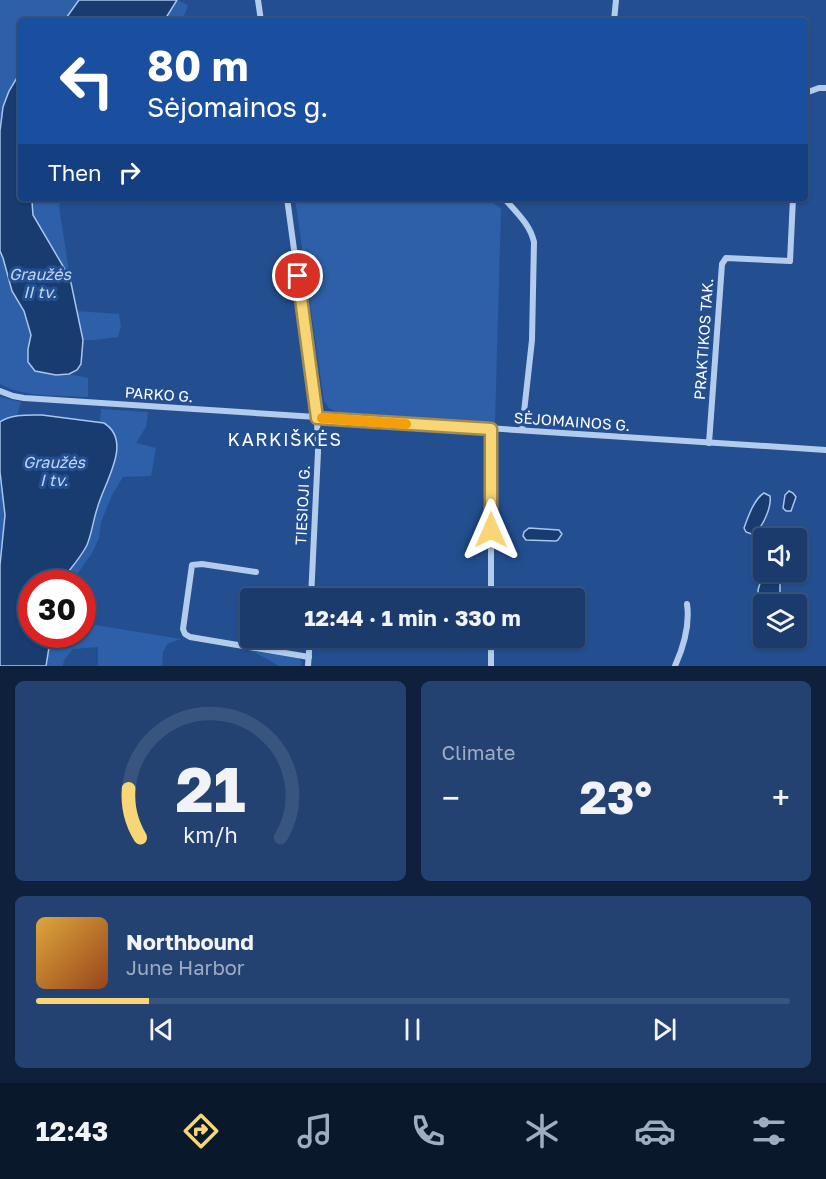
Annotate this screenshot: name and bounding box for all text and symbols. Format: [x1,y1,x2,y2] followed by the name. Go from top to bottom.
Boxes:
[147,40,248,90] text: 80 m
[48,42,126,120] icon: left
[147,91,328,123] text: Sėjomainos g.
[113,156,146,189] icon: right
[48,159,101,186] text: Then
[272,250,323,301] pin
[281,259,314,292] icon: arrive
[9,264,73,302] water label: Graužės II tv.
[690,277,716,400] street label: PRAKTIKOS TAK.
[124,383,194,405] street label: PARKO G.
[513,408,631,434] street label: SĖJOMAINOS G.
[227,428,343,450] district label: KARKIŠKĖS
[23,452,87,490] water label: Graužės I tv.
[291,464,313,545] street label: TIESIOJI G.
[459,498,523,562] position arrow
[753,528,807,648] map controls
[753,528,807,582] button: sound
[18,570,96,648] speed limit sign: 30
[753,594,807,648] button: layers
[304,604,521,631] text: 12:44 · 1 min · 330 m
[442,740,515,764] text: Climate
[175,751,245,826] text: 21
[580,770,652,824] text: 23°
[442,778,460,817] text: −
[772,778,790,817] text: +
[183,822,238,848] text: km/h
[126,928,254,955] text: Northbound
[126,955,245,979] text: June Harbor
[145,1013,178,1046] icon: previous
[396,1013,429,1046] icon: pause
[648,1013,681,1046] icon: next
[180,1110,222,1152] icon: directions
[294,1110,336,1152] icon: music
[407,1110,449,1152] icon: phone
[521,1110,563,1152] icon: climate
[634,1110,676,1152] icon: car
[748,1110,790,1152] icon: filters
[36,1115,108,1147] text: 12:43

